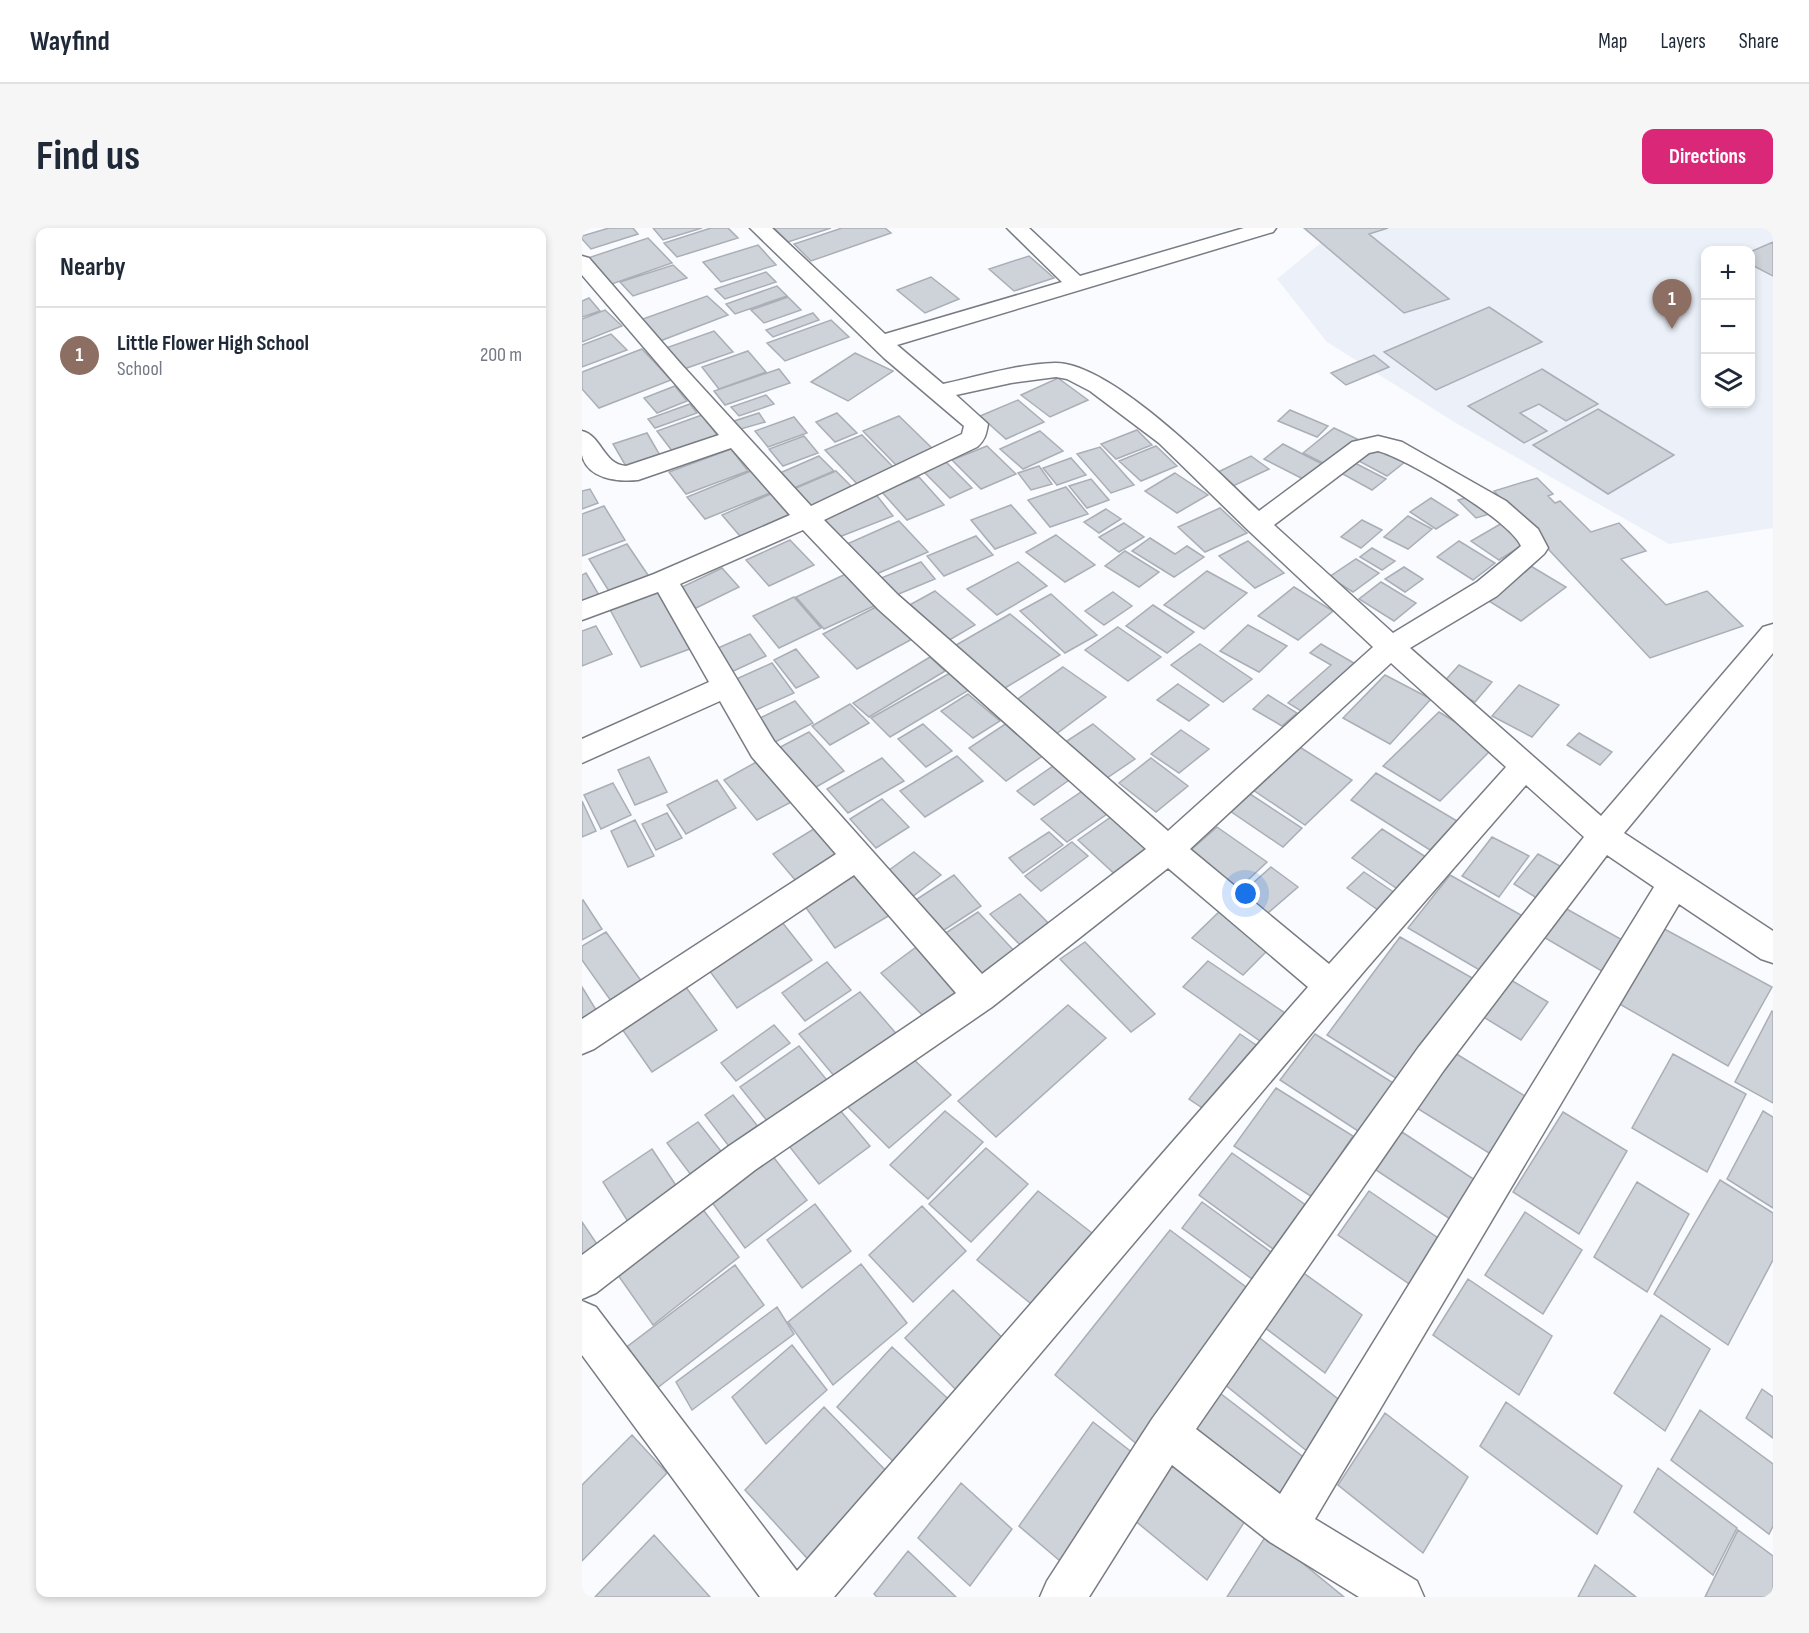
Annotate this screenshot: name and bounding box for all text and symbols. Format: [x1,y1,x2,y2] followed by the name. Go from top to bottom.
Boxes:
[30,25,110,58] text: Wayfind
[1598,29,1627,54] text: Map
[1660,29,1706,54] text: Layers
[1739,29,1779,54] text: Share
[1642,129,1773,184] button: Directions
[36,131,140,182] text: Find us
[1701,246,1755,408] map controls
[1701,246,1755,300] button: +
[60,252,126,283] text: Nearby
[1652,279,1692,329] pin: 1
[1701,300,1755,354] button: −
[117,330,309,357] text: Little Flower High School
[76,343,83,367] text: 1
[480,343,522,367] text: 200 m
[1701,354,1755,408] button: layers
[117,357,162,381] text: School
[1231,879,1260,908] your location

